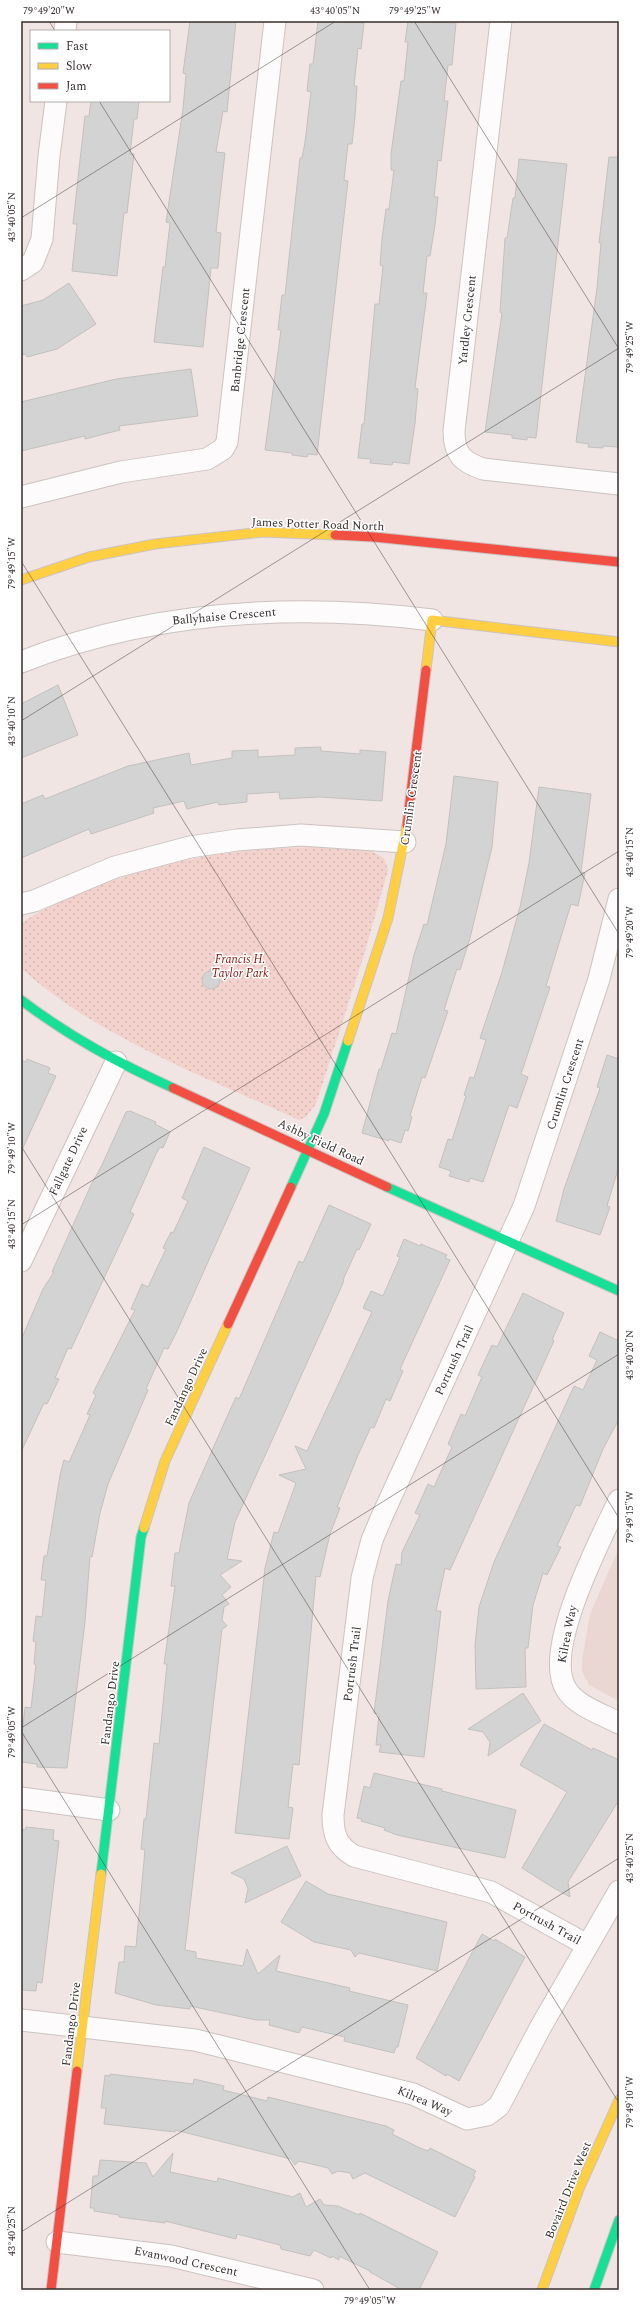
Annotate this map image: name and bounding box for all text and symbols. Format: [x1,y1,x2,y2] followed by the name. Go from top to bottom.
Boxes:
[23,3,75,19] text: 79°49'20"W
[310,3,360,19] text: 43°40'05"N
[389,3,441,19] text: 79°49'25"W
[30,30,170,102] legend
[66,37,88,56] text: Fast
[66,57,92,76] text: Slow
[66,77,87,96] text: Jam
[4,192,20,242] text: 43°40'05"N
[453,274,482,366] street label: Yardley Crescent
[226,287,255,393] street label: Banbridge Crescent
[622,321,638,373] text: 79°49'25"W
[251,513,385,536] street label: James Potter Road North
[4,537,20,589] text: 79°49'15"W
[171,602,277,631] street label: Ballyhaise Crescent
[4,696,20,746] text: 43°40'10"N
[395,750,428,846] street label: Crumlin Crescent
[622,827,638,877] text: 43°40'15"N
[622,906,638,958] text: 79°49'20"W
[211,950,269,983] park label: Francis H. Taylor Park
[542,1036,589,1132] street label: Crumlin Crescent
[274,1114,367,1171] street label: Ashby Field Road
[4,1122,20,1174] text: 79°49'10"W
[44,1123,93,1199] street label: Fallgate Drive
[4,1199,20,1249] text: 43°40'15"N
[430,1322,479,1398] street label: Portrush Trail
[622,1330,638,1380] text: 43°40'20"N
[160,1345,213,1430] street label: Fandango Drive
[622,1491,638,1543] text: 79°49'15"W
[553,1602,583,1665] street label: Kilrea Way
[338,1625,367,1703] street label: Portrush Trail
[96,1660,125,1746] street label: Fandango Drive
[4,1706,20,1758] text: 79°49'05"W
[622,1833,638,1883] text: 43°40'25"N
[509,1897,584,1950] street label: Portrush Trail
[57,1981,86,2067] street label: Fandango Drive
[622,2076,638,2128] text: 79°49'10"W
[394,2081,457,2122] street label: Kilrea Way
[540,2139,597,2242] street label: Bovaird Drive West
[4,2206,20,2256] text: 43°40'25"N
[132,2241,239,2282] street label: Evanwood Crescent
[344,2293,396,2309] text: 79°49'05"W

